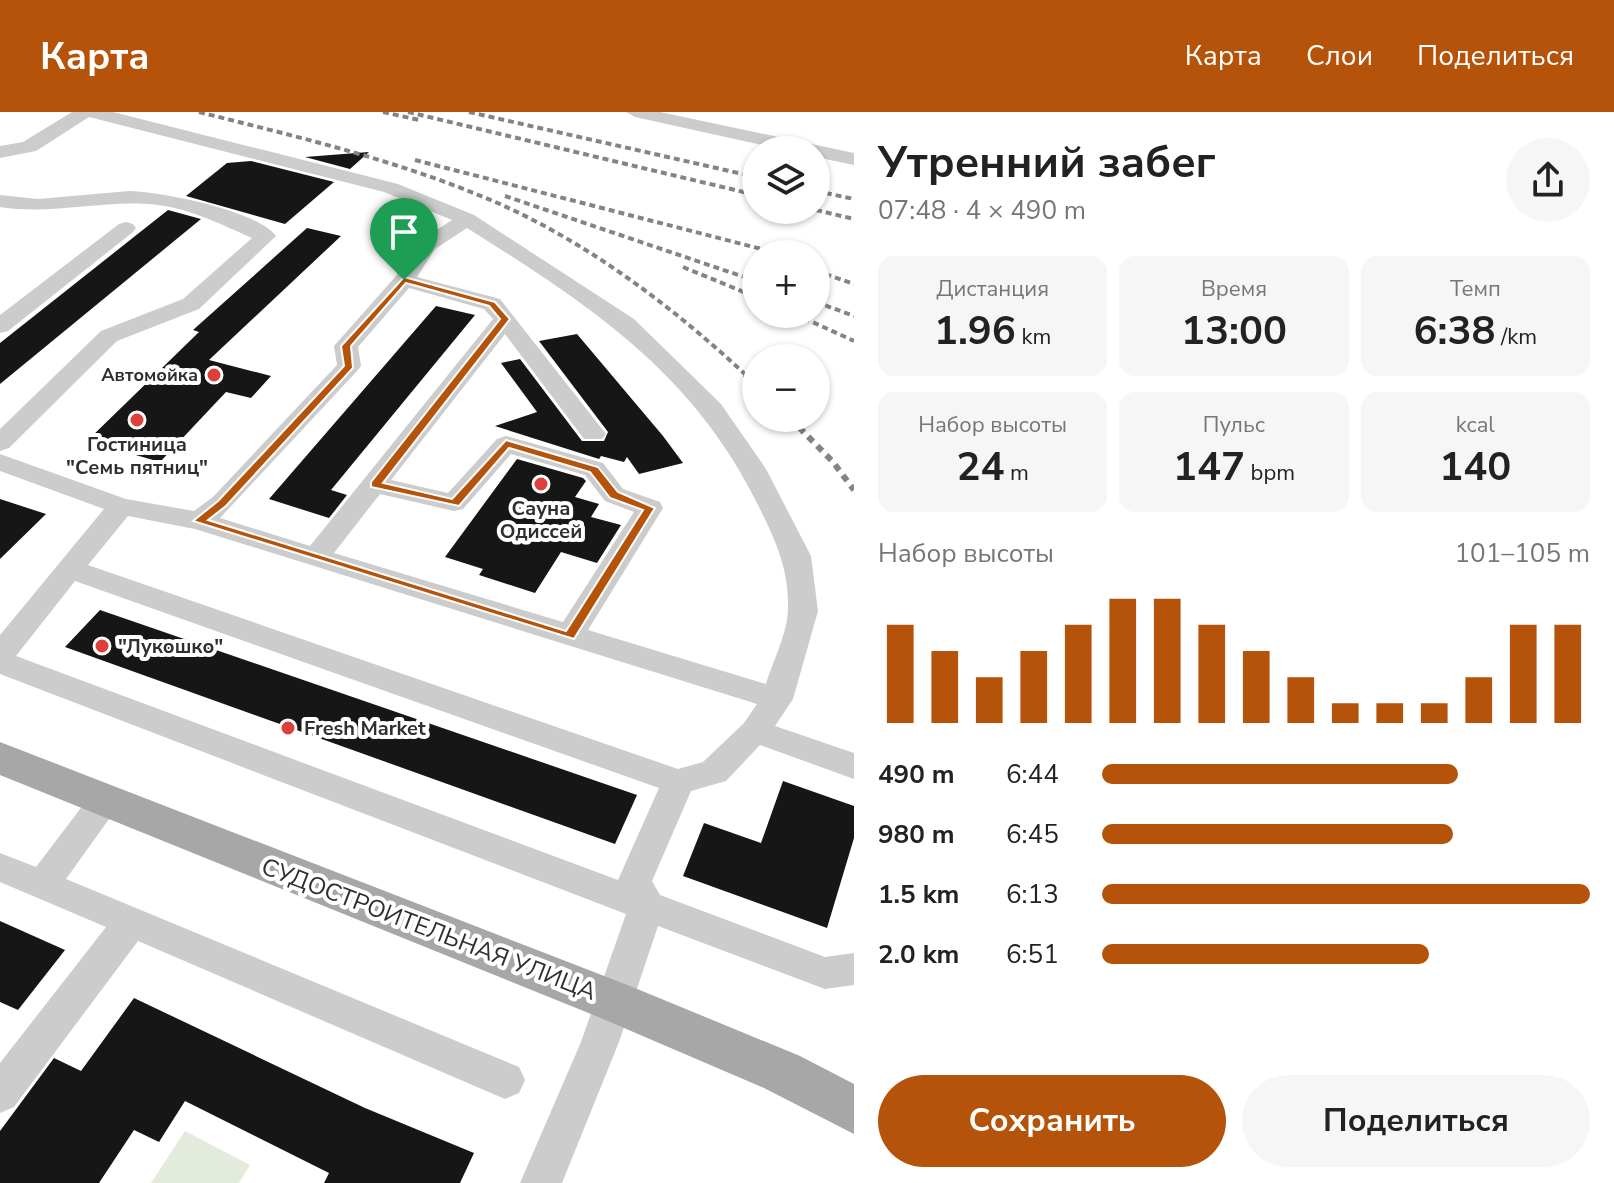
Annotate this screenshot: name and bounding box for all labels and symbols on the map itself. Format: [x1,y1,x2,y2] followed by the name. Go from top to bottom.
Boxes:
[370,198,438,280] pin
[101,363,198,387] place label: Автомойка
[205,366,223,384] marker: Автомойка
[128,411,146,429] marker: Гостиница "Семь пятниц"
[66,431,208,481] place label: Гостиница "Семь пятниц"
[532,475,550,493] marker: Сауна Одиссей
[500,495,582,545] place label: Сауна Одиссей
[118,633,223,660] place label: "Лукошко"
[93,637,111,655] marker: "Лукошко"
[304,715,426,742] place label: Fresh Market
[279,719,297,737] marker: Fresh Market
[257,850,601,1008] street label: СУДОСТРОИТЕЛЬНАЯ УЛИЦА

